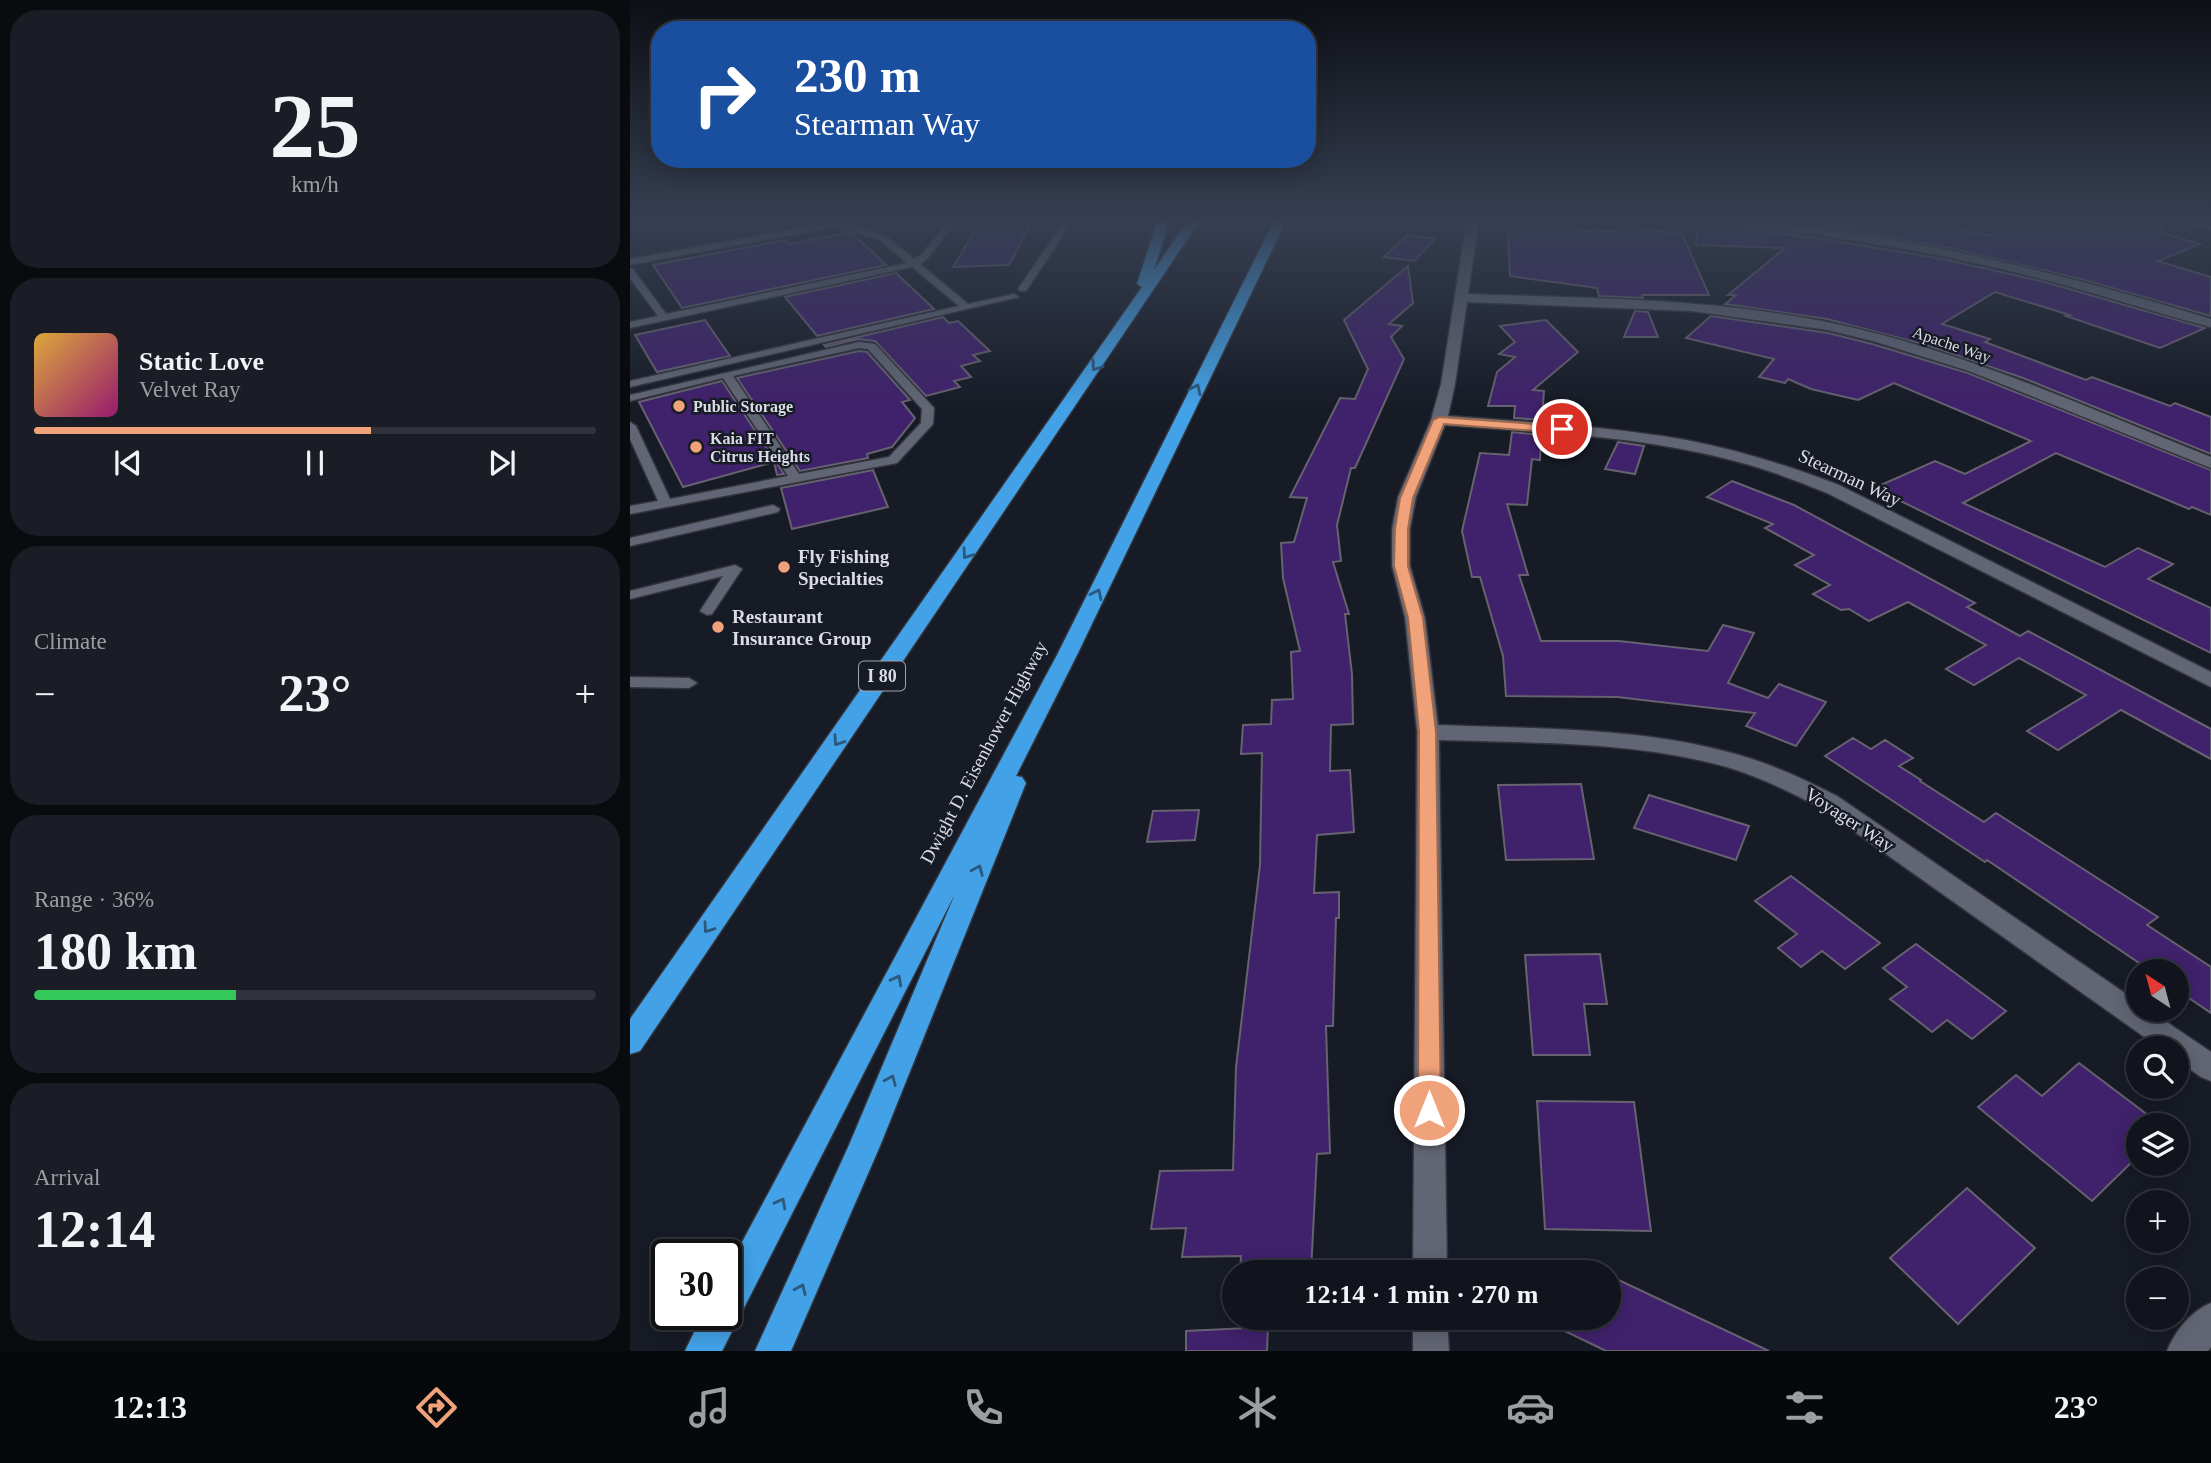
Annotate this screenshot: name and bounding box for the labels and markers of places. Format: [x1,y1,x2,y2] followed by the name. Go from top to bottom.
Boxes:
[671,398,687,414] marker: Public Storage
[693,398,793,416] place label: Public Storage
[1532,399,1592,459] pin
[710,430,810,466] place label: Kaia FIT Citrus Heights
[688,439,704,455] marker: Kaia FIT Citrus Heights
[798,546,890,589] place label: Fly Fishing Specialties
[776,559,792,575] marker: Fly Fishing Specialties
[732,606,872,649] place label: Restaurant Insurance Group
[710,619,726,635] marker: Restaurant Insurance Group

